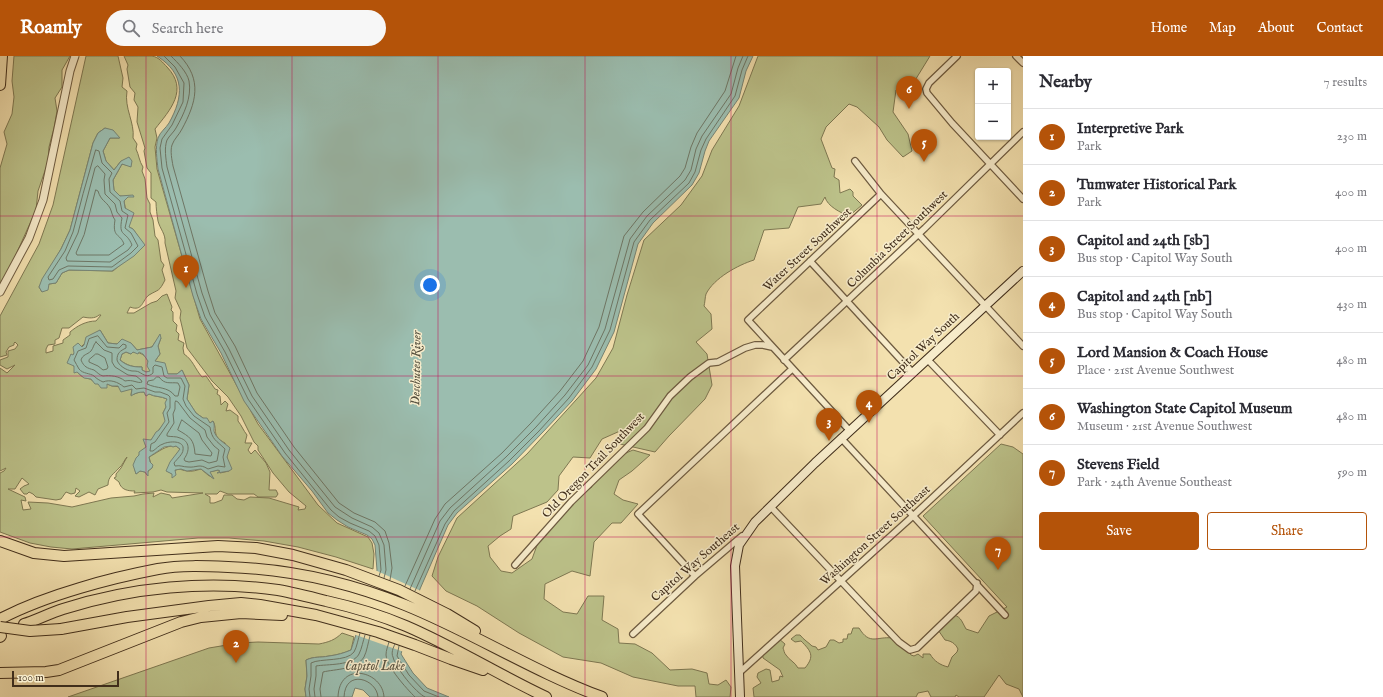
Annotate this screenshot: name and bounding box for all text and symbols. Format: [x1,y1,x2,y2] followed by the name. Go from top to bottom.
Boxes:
[106,10,386,46] search box
[20,16,82,40] text: Roamly
[120,17,142,39] icon: search
[152,19,223,38] text: Search here
[1151,19,1187,37] text: Home
[1209,19,1236,37] text: Map
[1258,19,1294,37] text: About
[1316,19,1363,37] text: Contact
[975,68,1011,140] map controls
[975,68,1011,104] button: +
[1039,72,1092,93] text: Nearby
[1323,74,1367,91] text: 7 results
[896,76,922,109] pin: 6
[975,104,1011,140] button: −
[1077,119,1184,138] text: Interpretive Park
[1050,128,1054,145] text: 1
[1337,128,1367,145] text: 230 m
[911,129,937,162] pin: 5
[1077,138,1102,155] text: Park
[1077,175,1237,194] text: Tumwater Historical Park
[1049,184,1055,201] text: 2
[1335,184,1367,201] text: 400 m
[844,187,951,291] street label: Columbia Street Southwest
[1077,194,1102,211] text: Park
[760,204,855,294] street label: Water Street Southwest
[1077,231,1210,250] text: Capitol and 24th [sb]
[1050,240,1054,257] text: 3
[1335,240,1367,257] text: 400 m
[1077,250,1233,267] text: Bus stop · Capitol Way South
[173,255,199,288] pin: 1
[420,275,440,295] your location
[1077,287,1212,306] text: Capitol and 24th [nb]
[1049,296,1055,313] text: 4
[1337,296,1367,313] text: 430 m
[1077,306,1233,323] text: Bus stop · Capitol Way South
[884,309,964,384] street label: Capitol Way South
[407,330,426,405] water label: Deschutes River
[1077,343,1268,362] text: Lord Mansion & Coach House
[1050,352,1054,369] text: 5
[1336,352,1367,369] text: 480 m
[1077,362,1234,379] text: Place · 21st Avenue Southwest
[856,390,882,423] pin: 4
[1077,399,1292,418] text: Washington State Capitol Museum
[816,408,842,441] pin: 3
[1049,408,1055,425] text: 6
[1336,408,1367,425] text: 480 m
[539,409,648,521] street label: Old Oregon Trail Southwest
[1077,418,1252,435] text: Museum · 21st Avenue Southwest
[1077,455,1159,474] text: Stevens Field
[1049,464,1055,481] text: 7
[1337,464,1367,481] text: 590 m
[1077,474,1232,491] text: Park · 24th Avenue Southeast
[817,482,933,589] street label: Washington Street Southeast
[1039,512,1199,550] button: Save
[1207,512,1367,550] button: Share
[648,520,743,606] street label: Capitol Way Southeast
[985,537,1011,570] pin: 7
[223,630,249,663] pin: 2
[345,658,406,675] water label: Capitol Lake
[12,669,119,688] scale bar
[18,671,44,685] text: 100 m

